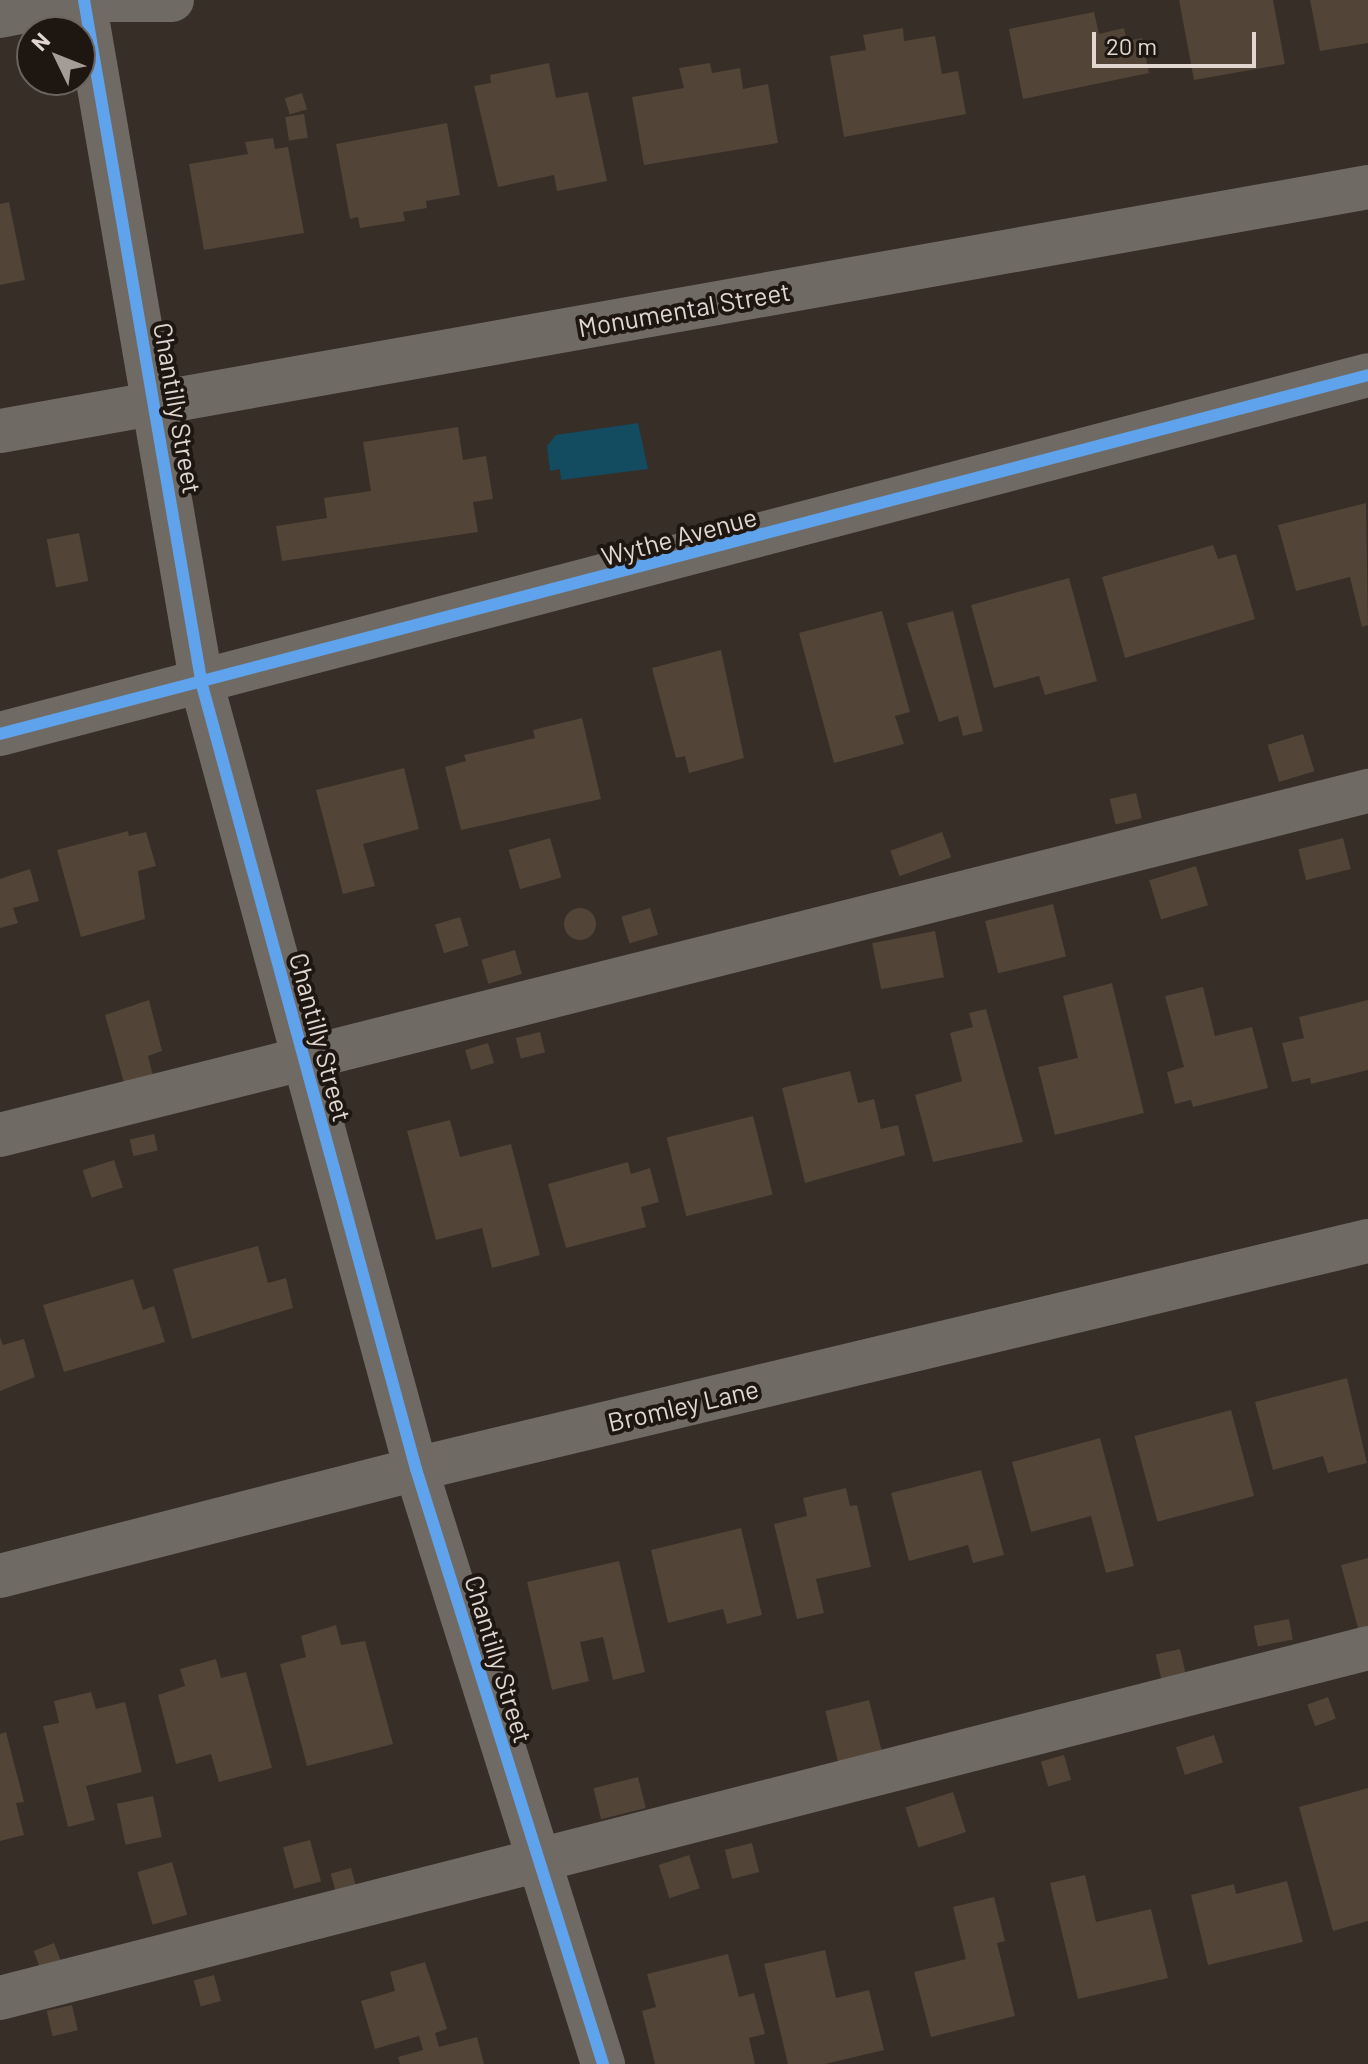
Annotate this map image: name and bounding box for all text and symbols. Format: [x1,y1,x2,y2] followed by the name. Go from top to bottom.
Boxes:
[16,16,96,96] north arrow
[1096,16,1260,66] scale bar
[25,27,54,55] text: N
[1106,31,1157,60] text: 20 m
[576,275,792,343] street label: Monumental Street
[148,320,208,496] street label: Chantilly Street
[598,500,760,572] street label: Wythe Avenue
[284,949,358,1125] street label: Chantilly Street
[605,1373,761,1437] street label: Bromley Lane
[459,1572,539,1746] street label: Chantilly Street

